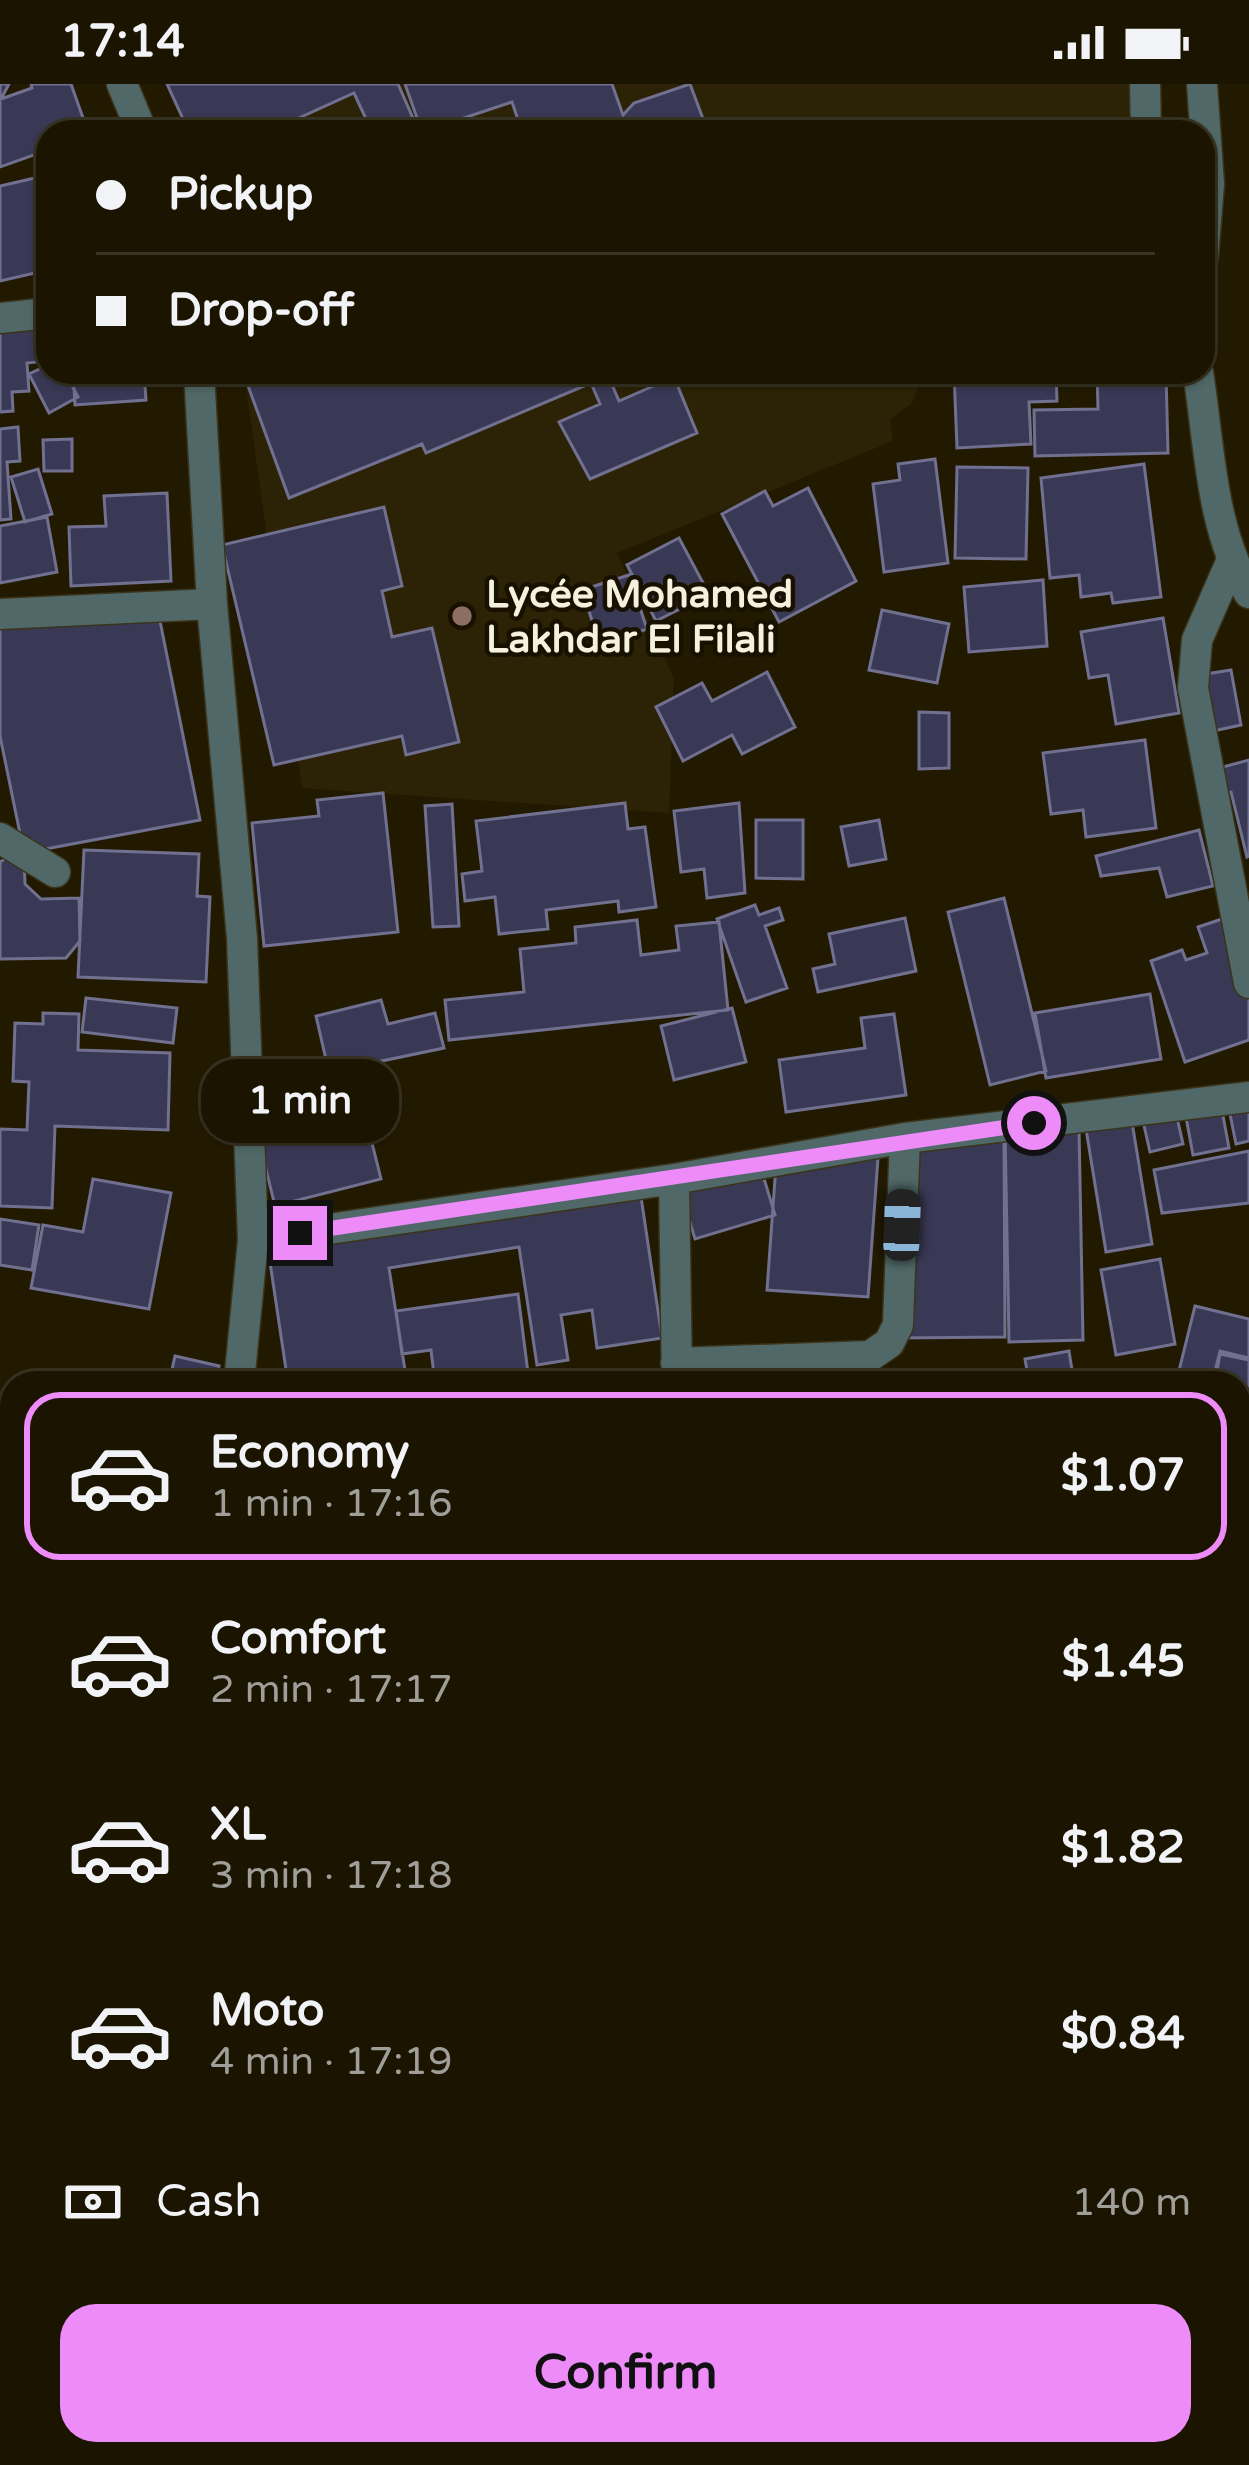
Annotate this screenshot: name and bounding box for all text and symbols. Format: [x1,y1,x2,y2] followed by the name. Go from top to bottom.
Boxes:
[60,15,185,69] text: 17:14
[168,168,313,222] text: Pickup
[168,284,354,338] text: Drop-off
[486,571,793,663] place label: Lycée Mohamed Lakhdar El Filali
[449,603,475,629] marker: Lycée Mohamed Lakhdar El Filali
[201,1059,399,1143] callout: 1 min
[248,1077,352,1124] text: 1 min
[1007,1096,1061,1150] route start
[883,1188,921,1262] car
[273,1206,327,1260] route end
[66,1422,174,1530] icon: car
[210,1426,409,1480] text: Economy
[1061,1449,1185,1503] text: $1.07
[210,1480,452,1527] text: 1 min · 17:16
[66,1608,174,1716] icon: car
[210,1612,386,1666] text: Comfort
[1062,1635,1185,1689] text: $1.45
[210,1666,452,1713] text: 2 min · 17:17
[66,1794,174,1902] icon: car
[210,1798,266,1852] text: XL
[1061,1821,1185,1875] text: $1.82
[210,1852,452,1899] text: 3 min · 17:18
[66,1980,174,2088] icon: car
[210,1984,324,2038] text: Moto
[1061,2007,1185,2061] text: $0.84
[210,2038,452,2085] text: 4 min · 17:19
[60,2169,126,2235] icon: cash
[156,2175,262,2229] text: Cash
[1072,2179,1191,2226] text: 140 m
[60,2304,1191,2442] button: Confirm

